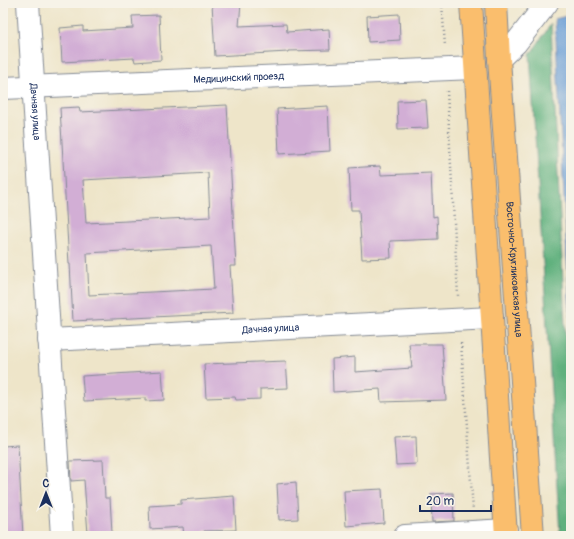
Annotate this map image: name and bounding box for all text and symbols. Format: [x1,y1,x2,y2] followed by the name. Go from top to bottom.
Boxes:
[193,70,285,86] street label: Медицинский проезд
[27,82,43,141] street label: Дачная улица
[503,201,525,338] street label: Восточно-Кругликовская улица
[241,322,300,336] street label: Дачная улица
[26,473,66,513] north arrow
[43,477,50,490] text: С
[420,487,491,513] scale bar
[426,494,455,509] text: 20 m

